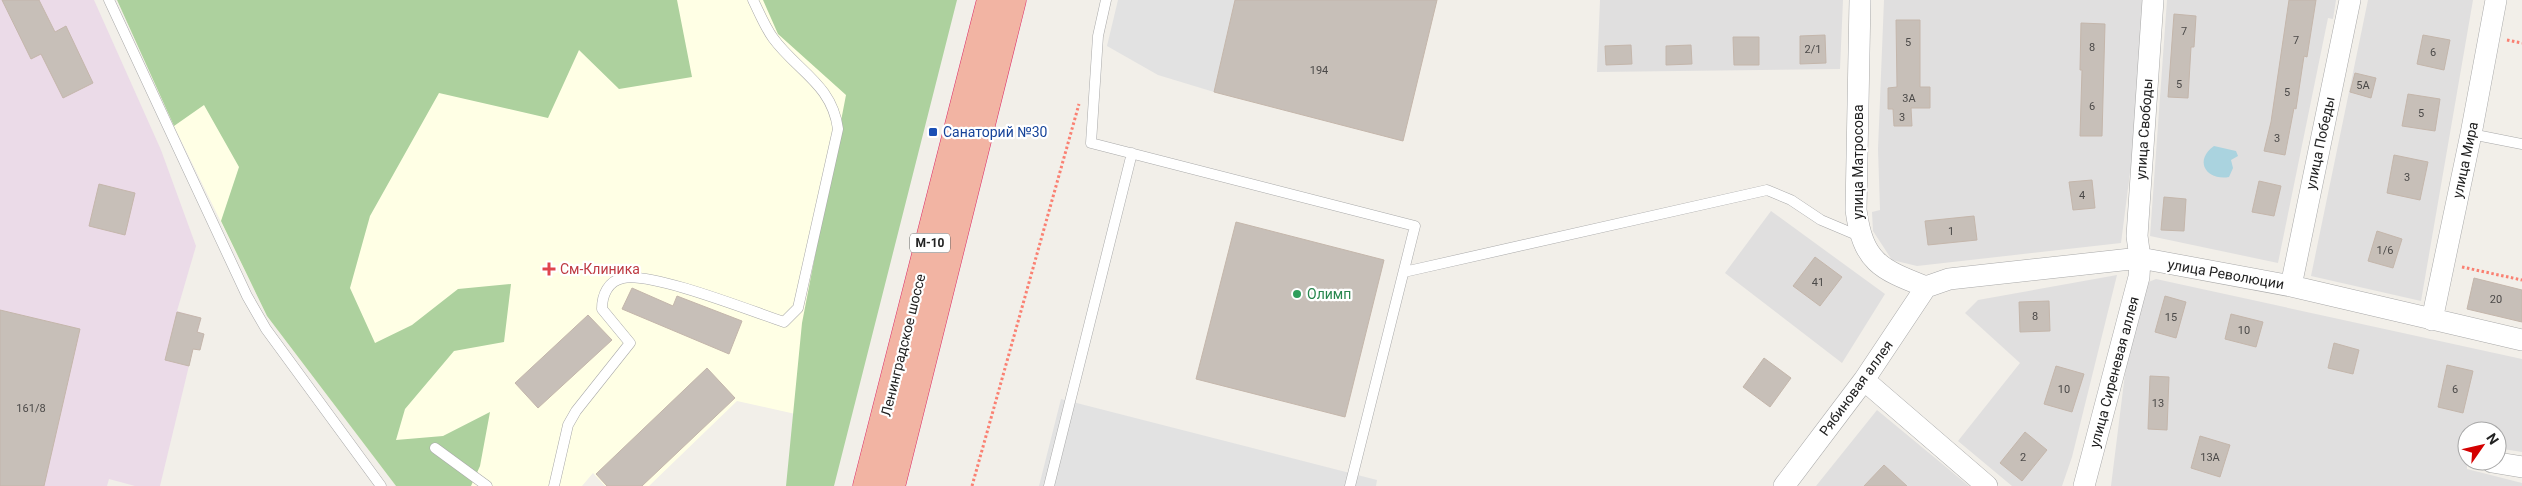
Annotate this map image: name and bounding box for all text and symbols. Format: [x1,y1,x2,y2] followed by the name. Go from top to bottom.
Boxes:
[2181,25,2187,38] house number: 7
[2293,34,2299,47] house number: 7
[1905,36,1911,49] house number: 5
[2089,41,2095,54] house number: 8
[1805,43,1821,56] house number: 2/1
[2430,46,2436,59] house number: 6
[1310,64,1328,77] house number: 194
[2132,78,2156,180] street label: улица Свободы
[2176,78,2182,91] house number: 5
[2356,79,2371,92] house number: 5А
[2284,86,2290,99] house number: 5
[1902,92,1917,105] house number: 3А
[2302,95,2338,191] street label: улица Победы
[2089,100,2095,113] house number: 6
[1850,104,1866,220] street label: улица Матросова
[2418,107,2424,120] house number: 5
[1899,111,1905,124] house number: 3
[2449,120,2481,200] street label: улица Мира
[943,124,1047,140] place label: Санаторий №30
[927,126,939,138] marker: Санаторий №30
[2274,132,2280,145] house number: 3
[2404,171,2410,184] house number: 3
[2079,189,2085,202] house number: 4
[1948,225,1954,238] house number: 1
[910,234,950,252] road number: М-10
[2377,244,2393,257] house number: 1/6
[2167,256,2285,292] street label: улица Революции
[560,261,640,277] place label: См-Клиника
[542,262,556,276] marker: См-Клиника
[878,272,928,418] street label: Ленинградское шоссе
[1812,276,1824,289] house number: 41
[1307,286,1351,302] place label: Олимп
[1291,288,1303,300] marker: Олимп
[2490,293,2502,306] house number: 20
[2086,295,2142,449] street label: улица Сиреневая аллея
[2032,310,2038,323] house number: 8
[2165,311,2177,324] house number: 15
[2238,324,2250,337] house number: 10
[1816,337,1896,439] street label: Рябиновая аллея
[2058,383,2070,396] house number: 10
[2452,383,2458,396] house number: 6
[2152,397,2164,410] house number: 13
[16,402,46,415] house number: 161/8
[2457,421,2507,471] north arrow
[2483,430,2502,447] text: N
[2020,451,2026,464] house number: 2
[2200,451,2221,464] house number: 13А

